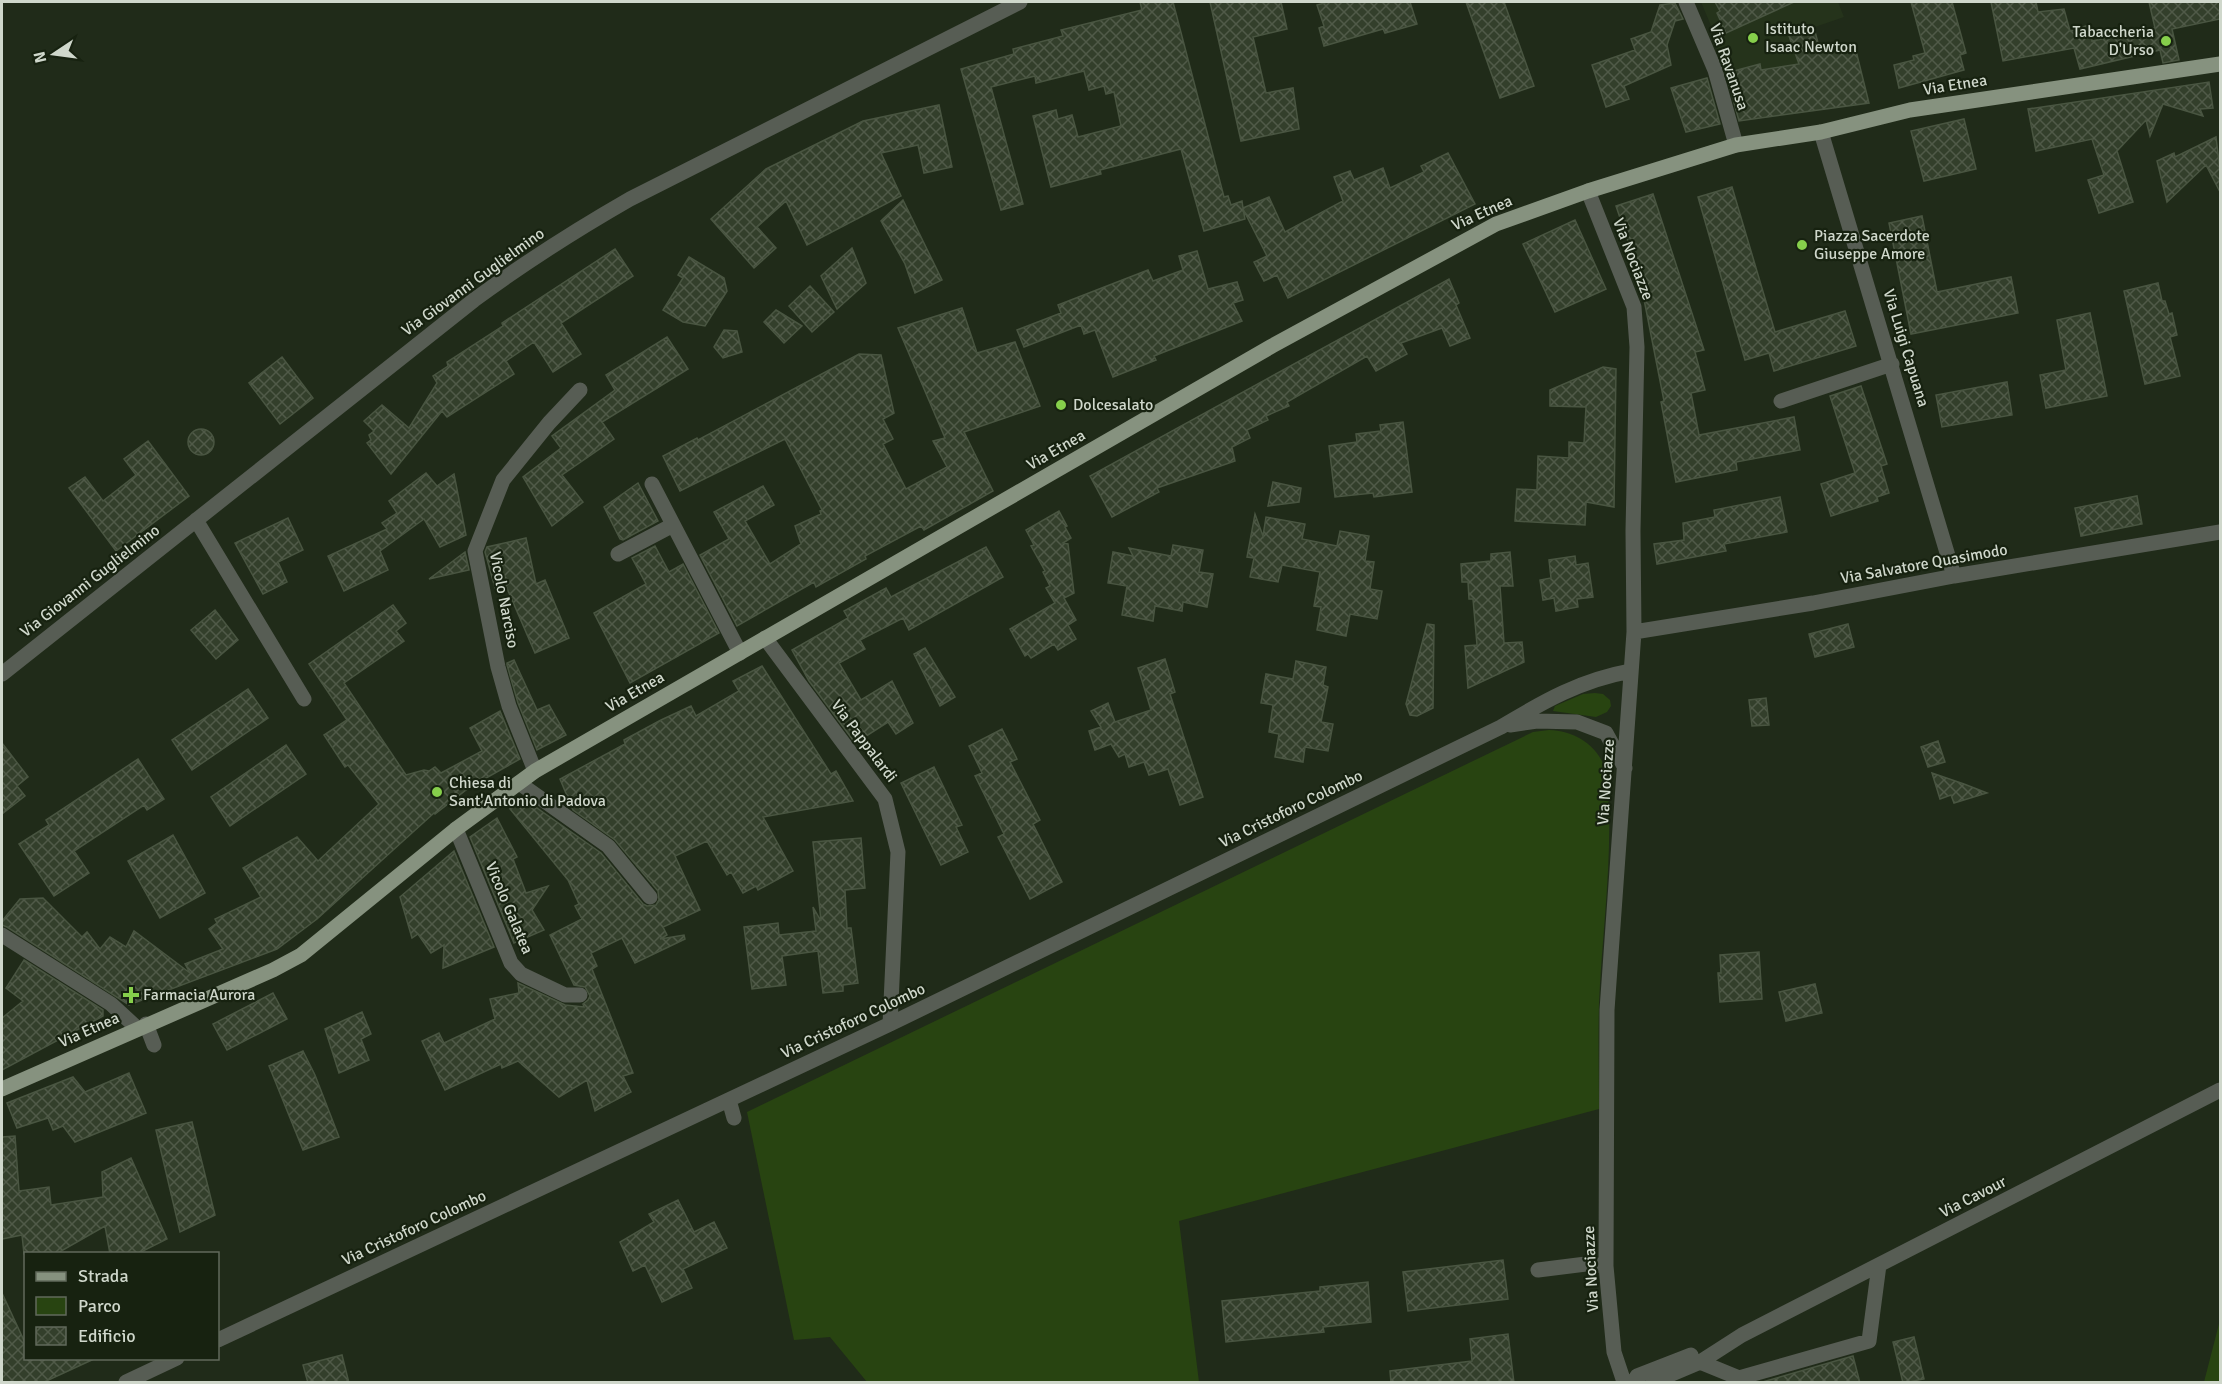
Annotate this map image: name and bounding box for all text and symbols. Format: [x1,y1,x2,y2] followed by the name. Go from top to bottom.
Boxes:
[1765,19,1857,57] place label: Istituto Isaac Newton
[1705,21,1753,113] street label: Via Ravanusa
[2072,22,2154,60] place label: Tabaccheria D'Urso
[24,24,84,84] north arrow
[1746,31,1760,45] marker: Istituto Isaac Newton
[2159,34,2173,48] marker: Tabaccheria D'Urso
[29,49,51,65] text: N
[1922,70,1988,100] street label: Via Etnea
[1448,191,1516,235] street label: Via Etnea
[1608,215,1658,303] street label: Via Nociazze
[398,223,548,341] street label: Via Giovanni Guglielmino
[1814,226,1930,264] place label: Piazza Sacerdote Giuseppe Amore
[1795,238,1809,252] marker: Piazza Sacerdote Giuseppe Amore
[1879,287,1933,409] street label: Via Luigi Capuana
[1073,395,1153,415] place label: Dolcesalato
[1054,398,1068,412] marker: Dolcesalato
[1023,425,1089,475] street label: Via Etnea
[16,520,164,642] street label: Via Giovanni Guglielmino
[1839,539,2009,589] street label: Via Salvatore Quasimodo
[485,550,523,650] street label: Vicolo Narciso
[602,667,668,717] street label: Via Etnea
[826,696,902,786] street label: Via Pappalardi
[1593,738,1619,826] street label: Via Nociazze
[1216,766,1366,852] street label: Via Cristoforo Colombo
[449,773,606,811] place label: Chiesa di Sant'Antonio di Padova
[430,785,444,799] marker: Chiesa di Sant'Antonio di Padova
[481,859,537,957] street label: Vicolo Galatea
[778,979,928,1063] street label: Via Cristoforo Colombo
[143,985,255,1005] place label: Farmacia Aurora
[124,988,138,1002] marker: Farmacia Aurora
[55,1008,123,1052] street label: Via Etnea
[1936,1172,2010,1222] street label: Via Cavour
[339,1186,489,1270] street label: Via Cristoforo Colombo
[1579,1225,1603,1313] street label: Via Nociazze
[24,1252,219,1360] legend
[78,1265,129,1287] text: Strada
[78,1295,121,1317] text: Parco
[78,1325,136,1347] text: Edificio

